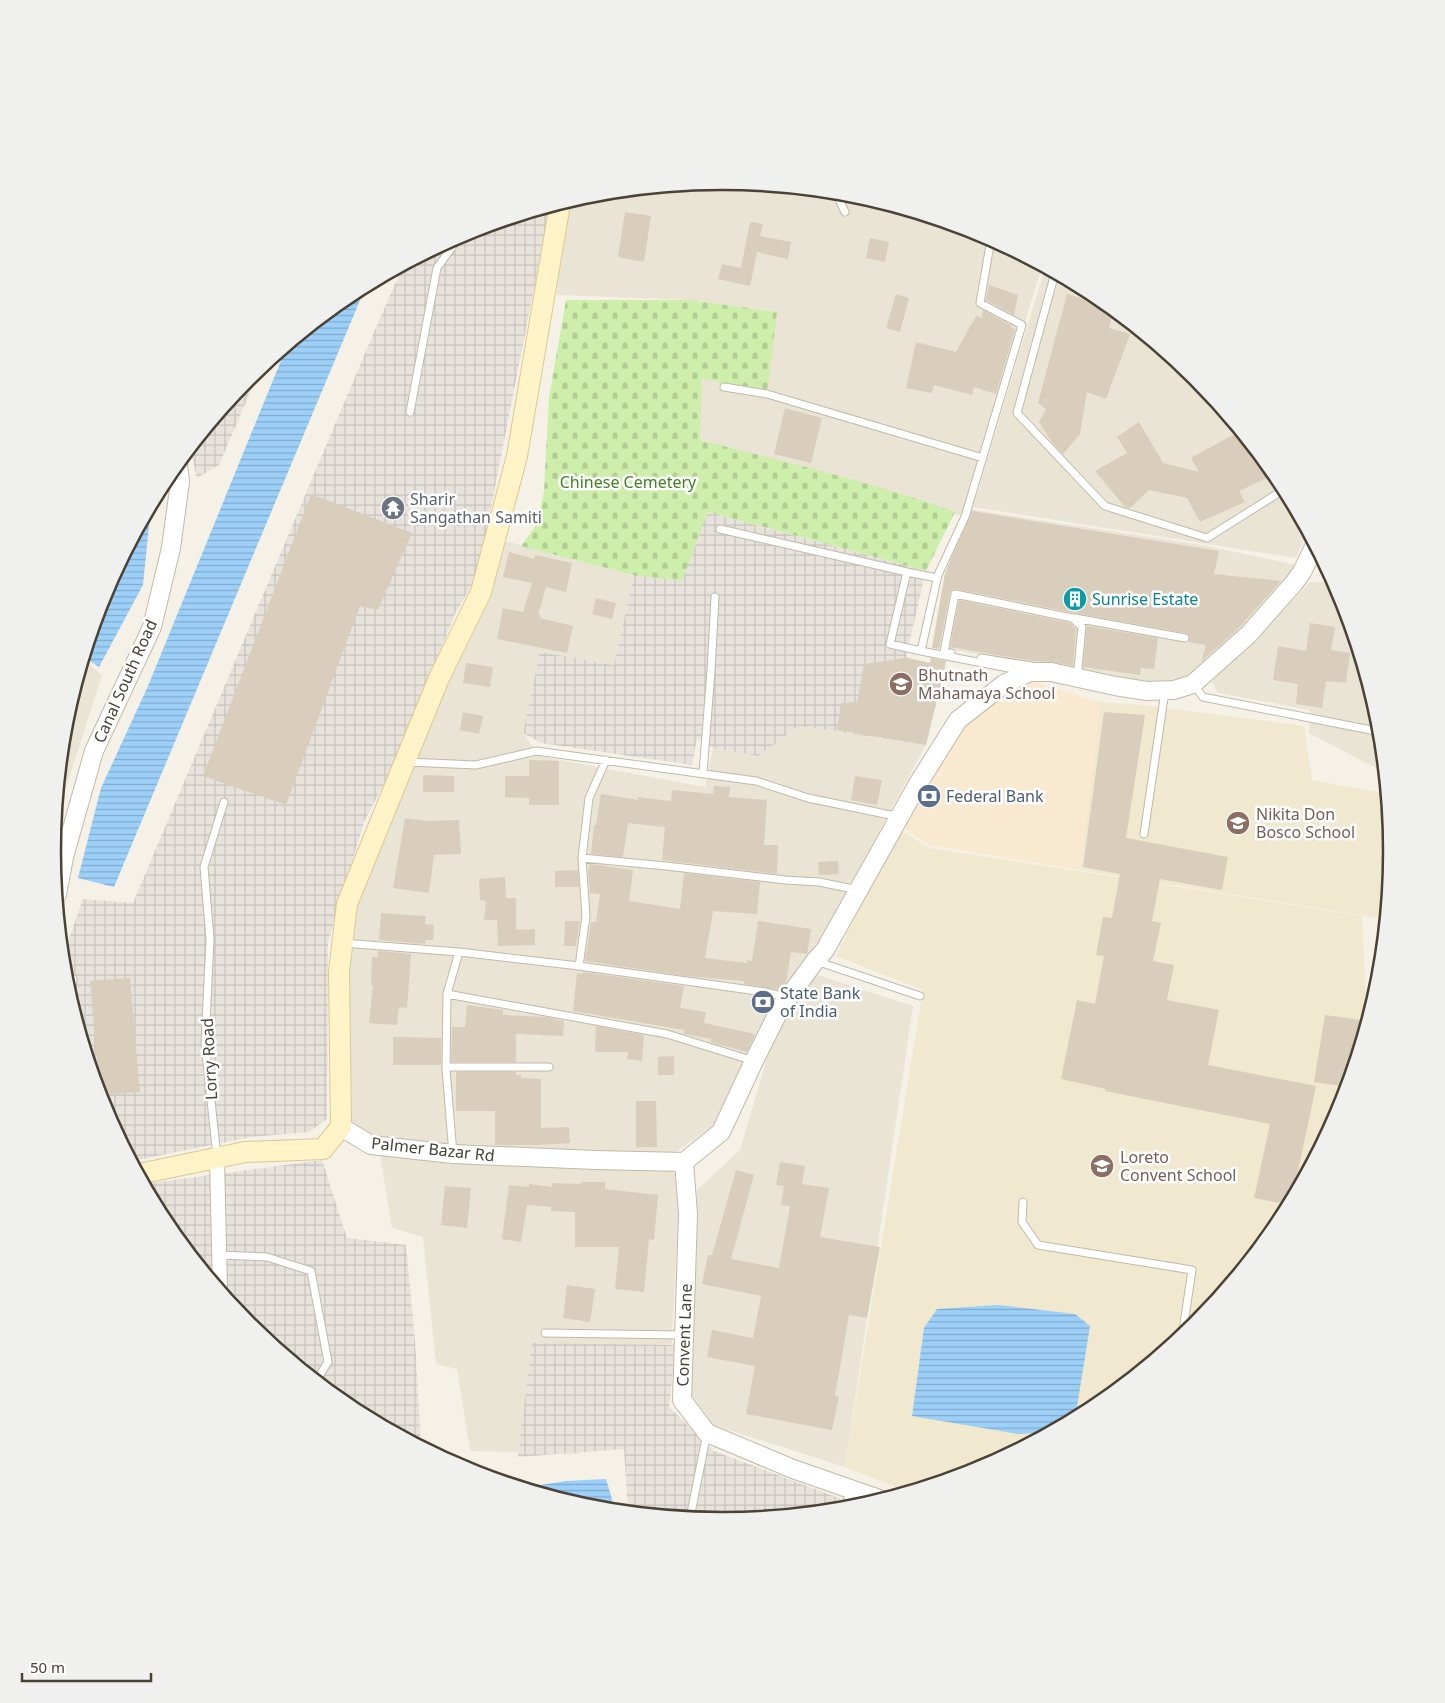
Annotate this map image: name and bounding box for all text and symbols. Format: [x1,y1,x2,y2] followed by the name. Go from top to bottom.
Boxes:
[560,471,697,493] park label: Chinese Cemetery
[410,488,542,528] place label: Sharir Sangathan Samiti
[380,495,406,521] temple icon: Sharir Sangathan Samiti
[1062,586,1088,612] building icon: Sunrise Estate
[1092,588,1198,610] place label: Sunrise Estate
[88,616,162,746] street label: Canal South Road
[918,664,1055,704] place label: Bhutnath Mahamaya School
[888,671,914,697] school or university icon: Bhutnath Mahamaya School
[916,783,942,809] bank icon: Federal Bank
[946,785,1044,807] place label: Federal Bank
[1256,803,1355,843] place label: Nikita Don Bosco School
[1225,810,1251,836] school or university icon: Nikita Don Bosco School
[780,982,861,1022] place label: State Bank of India
[750,989,776,1015] bank icon: State Bank of India
[196,1017,222,1101] street label: Lorry Road
[370,1132,496,1166] street label: Palmer Bazar Rd
[1120,1146,1237,1186] place label: Loreto Convent School
[1089,1153,1115,1179] school or university icon: Loreto Convent School
[671,1283,697,1387] street label: Convent Lane
[22,1650,151,1682] scale bar
[30,1657,65,1677] text: 50 m

